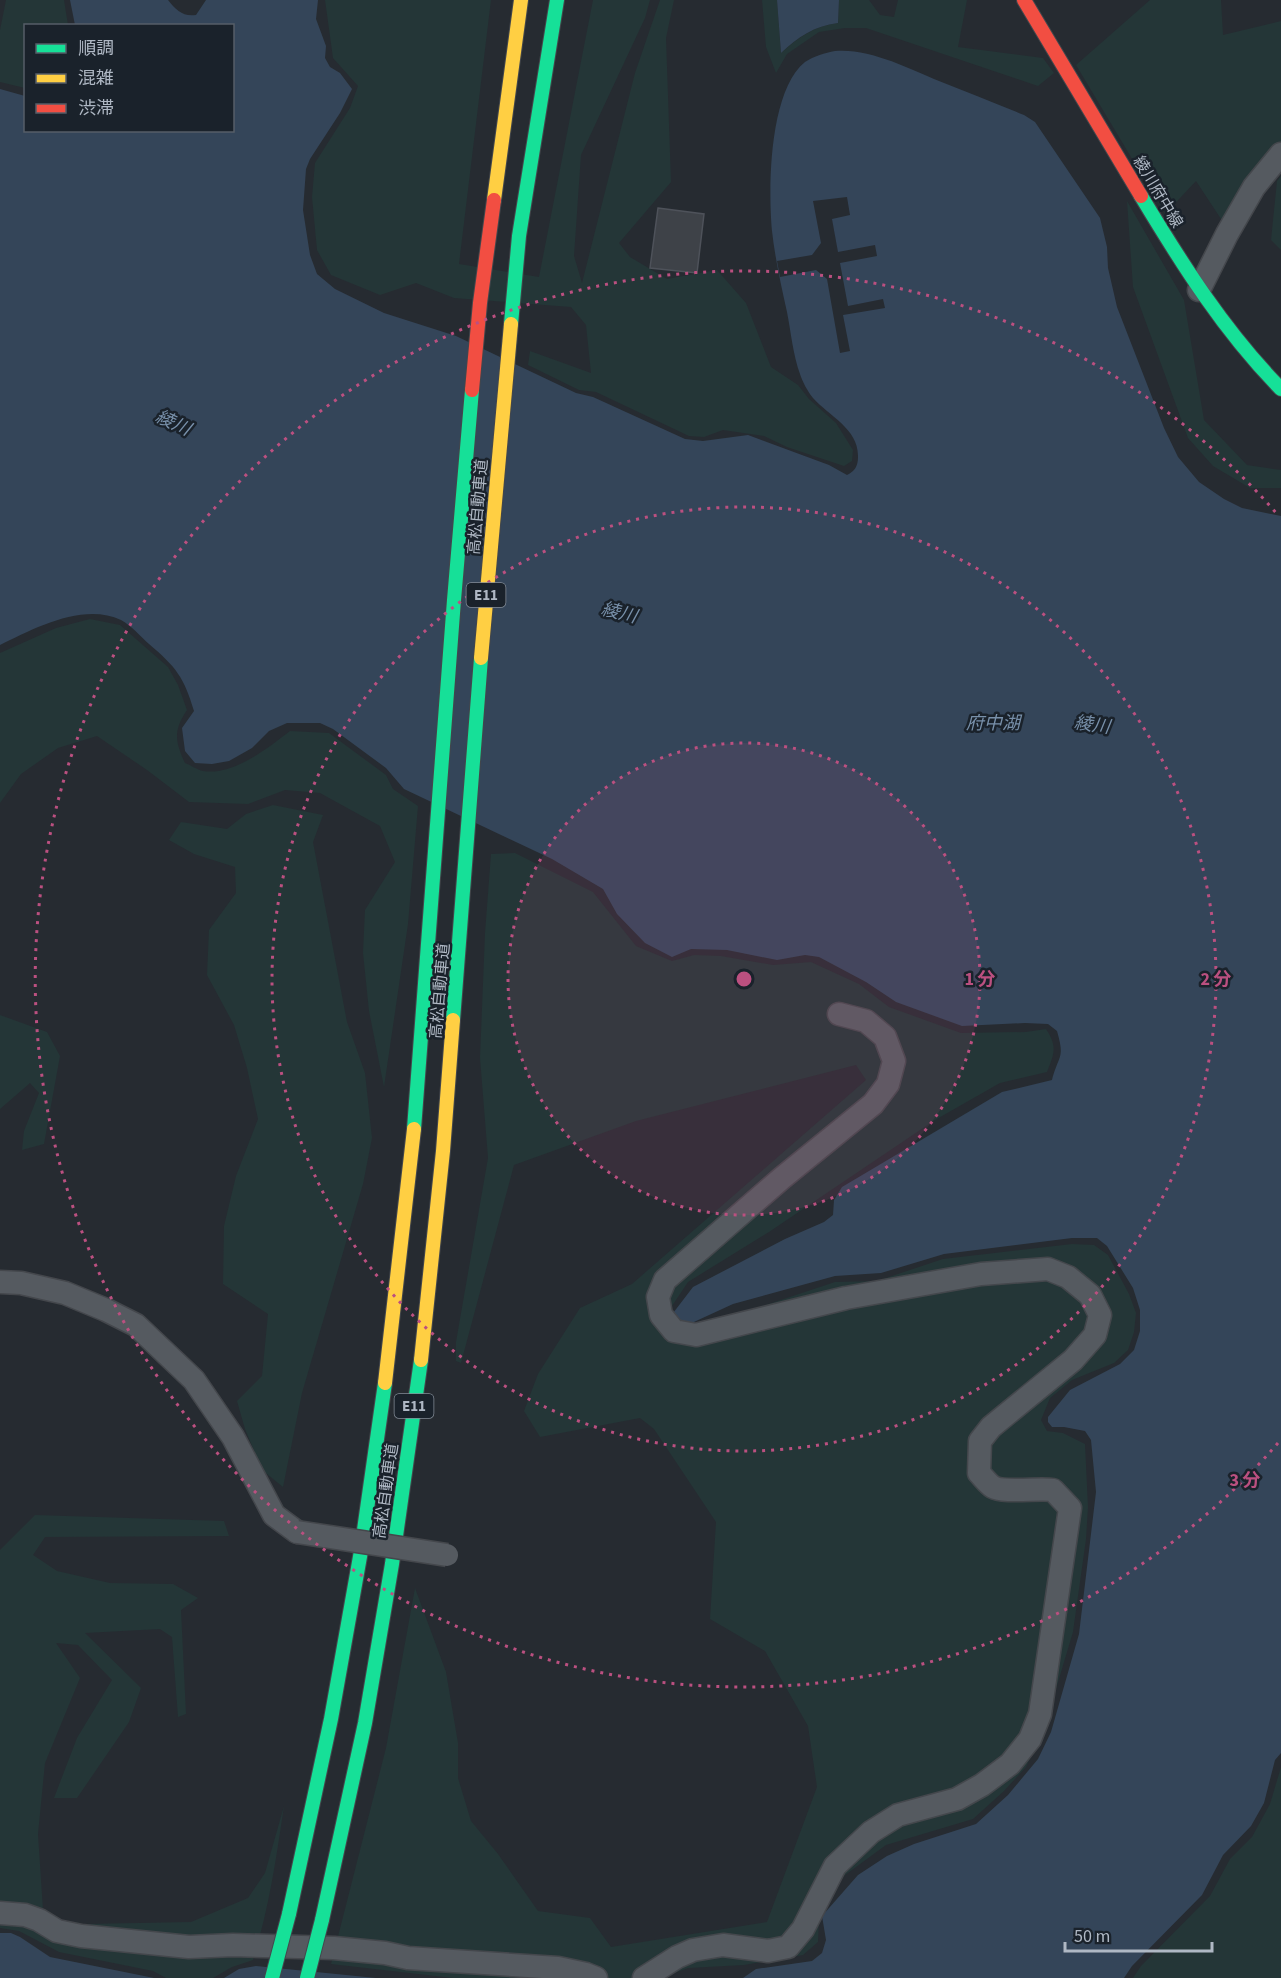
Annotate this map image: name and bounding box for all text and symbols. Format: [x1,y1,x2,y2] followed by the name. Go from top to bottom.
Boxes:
[24,24,234,132] legend
[78,36,114,61] text: 順調
[78,66,114,91] text: 混雑
[78,96,114,121] text: 渋滞
[1128,152,1188,232] street label: 綾川府中線
[151,404,196,443] water label: 綾川
[463,458,493,556] street label: 高松自動車道
[466,583,506,607] road number: E11
[599,597,641,630] water label: 綾川
[1072,710,1114,740] water label: 綾川
[966,711,1023,736] water label: 府中湖
[425,942,455,1040] street label: 高松自動車道
[964,967,996,992] text: 1 分
[1200,967,1232,992] text: 2 分
[734,969,754,989] centre of rings
[394,1394,434,1418] road number: E11
[368,1442,404,1540] street label: 高松自動車道
[1229,1468,1261,1493] text: 3 分
[1065,1915,1212,1953] scale bar
[1074,1924,1110,1949] text: 50 m

